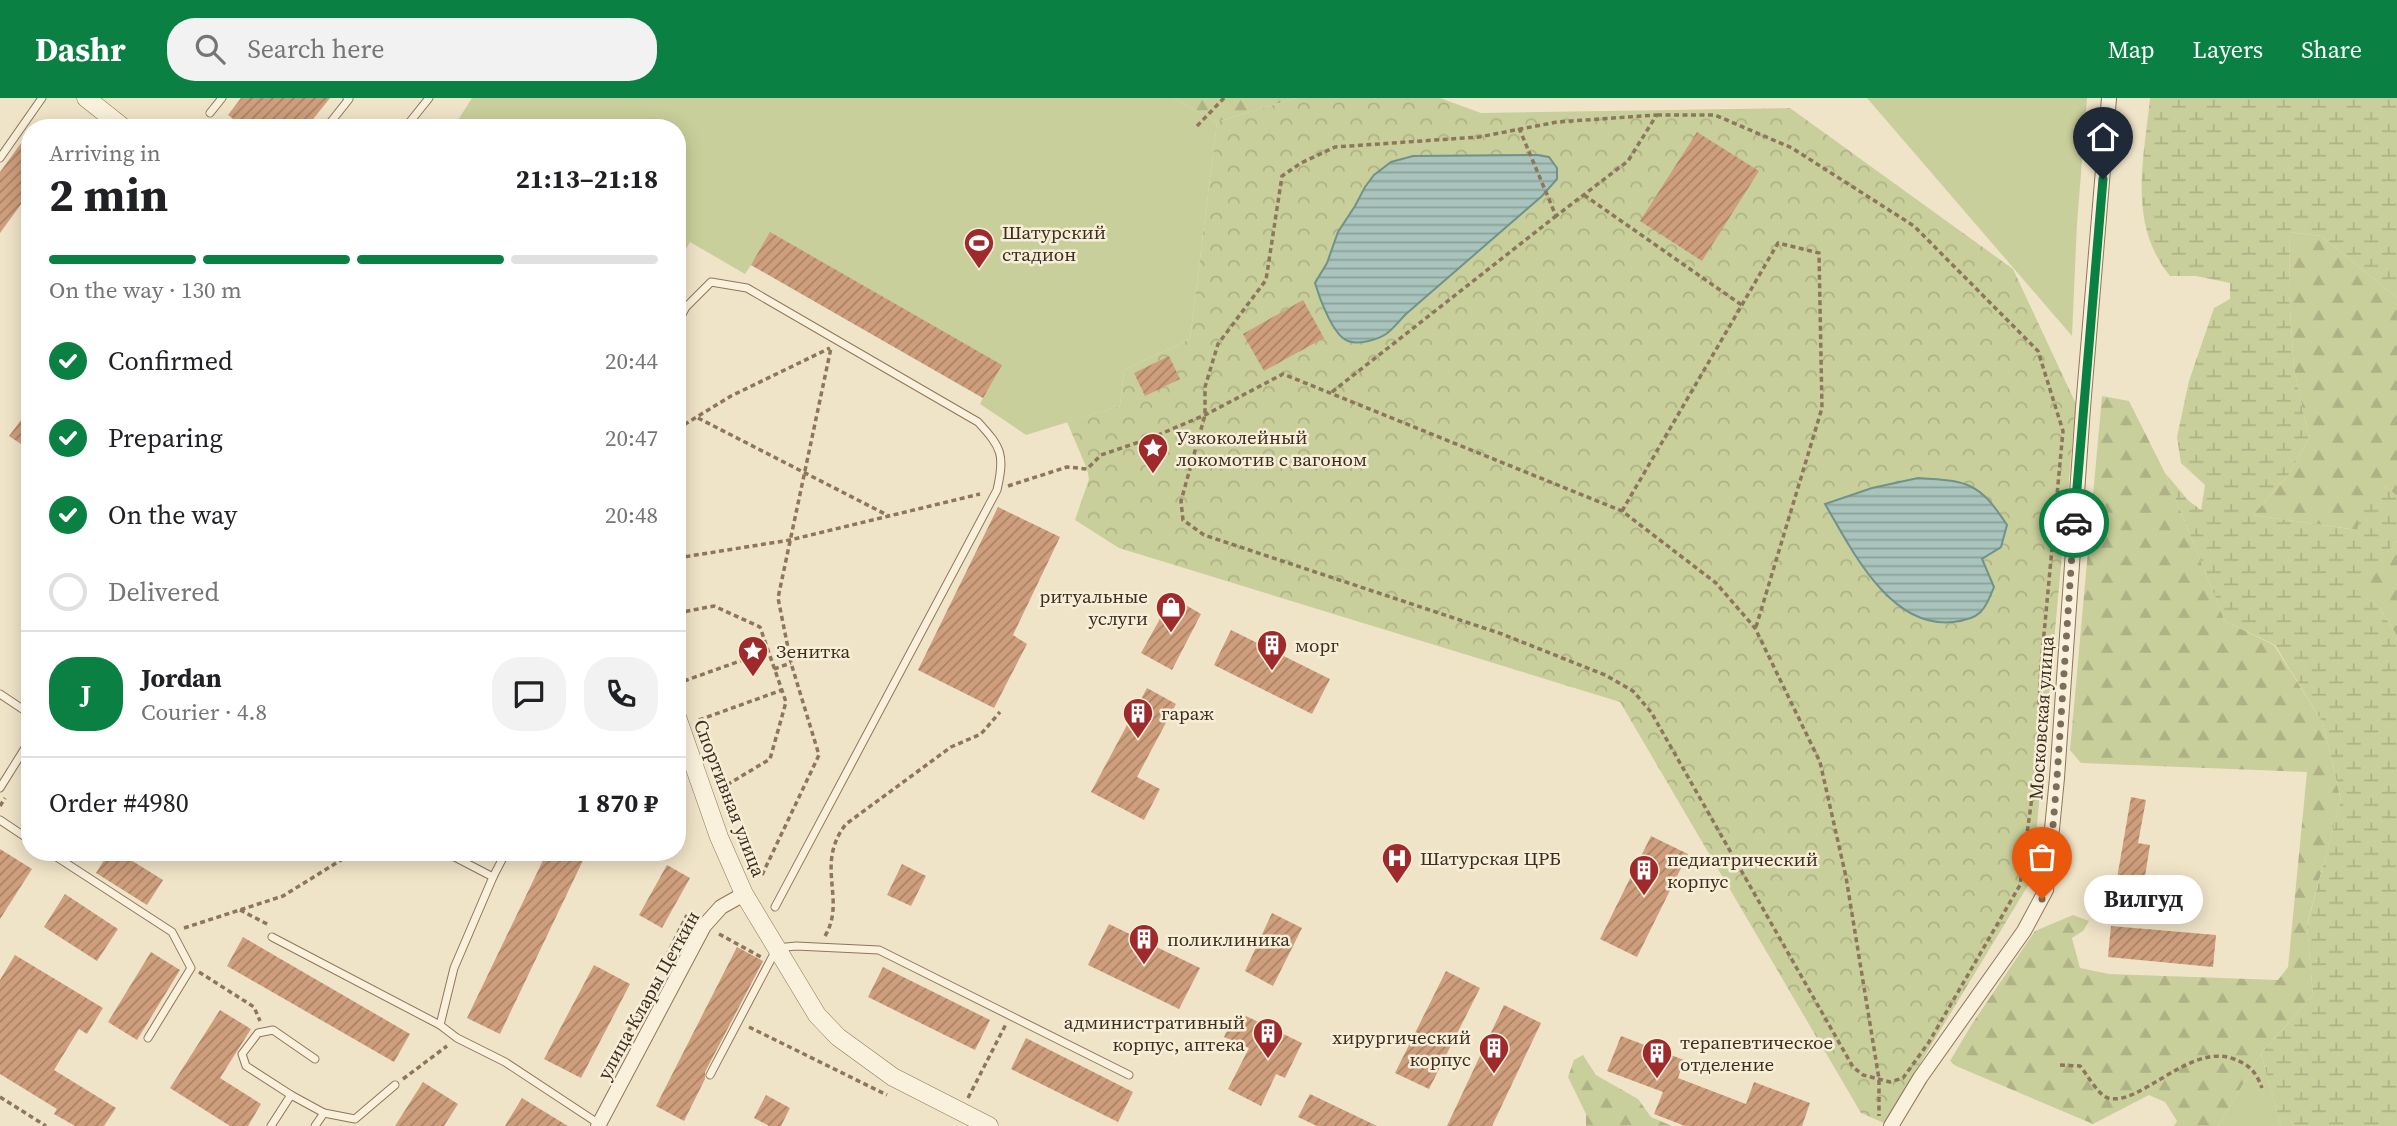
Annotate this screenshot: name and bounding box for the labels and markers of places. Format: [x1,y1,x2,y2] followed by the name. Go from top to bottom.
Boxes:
[2073,107,2133,179] pin
[1002,219,1106,267] place label: Шатурский стадион
[962,226,996,270] sports icon: Шатурский стадион
[1176,424,1367,472] place label: Узкоколейный локомотив с вагоном
[1136,431,1170,475] place icon: Узкоколейный локомотив с вагоном
[1039,583,1148,631] place label: ритуальные услуги
[1154,590,1188,634] shop icon: ритуальные услуги
[1255,628,1289,672] building icon: морг
[1295,632,1339,658] place label: морг
[736,634,770,678] place icon: Зенитка
[776,638,851,664] place label: Зенитка
[1121,696,1155,740] building icon: гараж
[1161,700,1215,726] place label: гараж
[2012,827,2072,899] pin
[1380,841,1414,885] hospital icon: Шатурская ЦРБ
[1420,845,1561,871] place label: Шатурская ЦРБ
[1667,846,1818,894] place label: педиатрический корпус
[1627,853,1661,897] building icon: педиатрический корпус
[2084,874,2203,924] callout: Вилгуд
[1127,922,1161,966] building icon: поликлиника
[1167,926,1290,952] place label: поликлиника
[1064,1009,1245,1057] place label: административный корпус, аптека
[1251,1016,1285,1060] building icon: административный корпус, аптека
[1332,1024,1471,1072] place label: хирургический корпус
[1680,1029,1833,1077] place label: терапевтическое отделение
[1477,1031,1511,1075] building icon: хирургический корпус
[1640,1036,1674,1080] building icon: терапевтическое отделение

